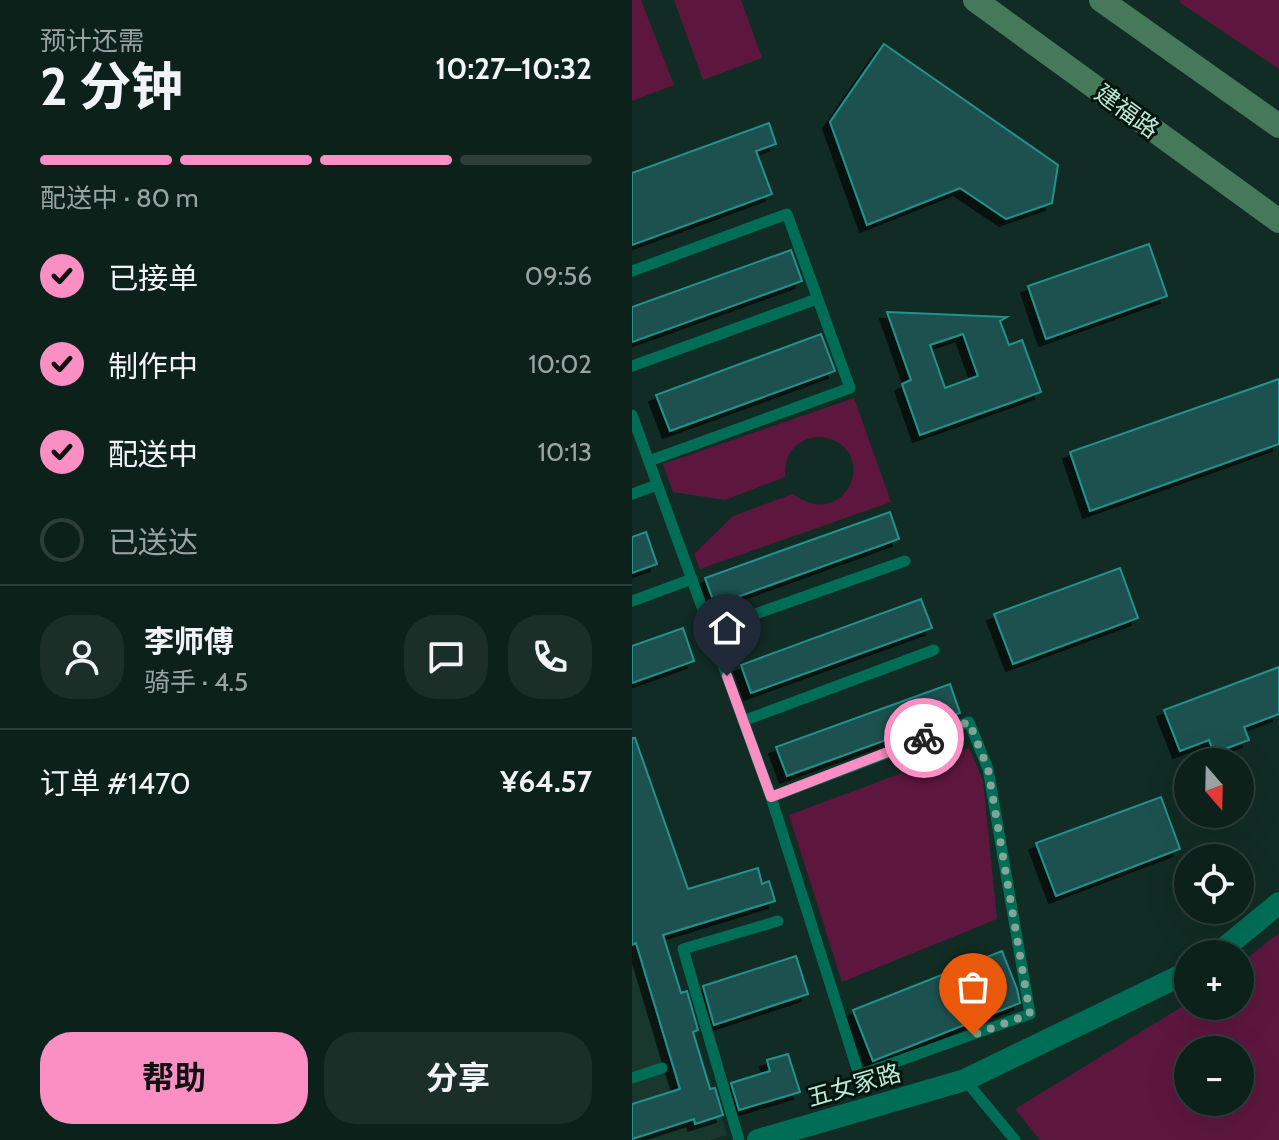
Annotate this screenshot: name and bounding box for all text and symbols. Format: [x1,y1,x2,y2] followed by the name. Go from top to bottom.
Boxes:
[40,25,144,57] text: 预计还需
[435,50,592,87] text: 10:27–10:32
[40,55,183,118] text: 2 分钟
[1089,78,1165,144] street label: 建福路
[40,182,198,214] text: 配送中 · 80 m
[40,254,84,298] icon: check
[108,260,198,297] text: 已接单
[525,260,592,292] text: 09:56
[40,342,84,386] icon: check
[108,348,198,385] text: 制作中
[528,348,592,380] text: 10:02
[40,430,84,474] icon: check
[108,436,198,473] text: 配送中
[537,436,592,468] text: 10:13
[108,524,198,561] text: 已送达
[693,594,761,676] pin
[705,606,749,650] icon: home
[40,615,124,699] button: person
[404,615,488,699] button: chat
[508,615,592,699] button: phone
[144,623,234,660] text: 李师傅
[144,666,248,698] text: 骑手 · 4.5
[884,698,964,778] courier
[902,716,946,760] icon: bike
[1174,748,1254,828] north arrow
[1174,748,1254,1116] map controls
[500,763,592,800] text: ¥64.57
[40,765,191,802] text: 订单 #1470
[1174,844,1254,924] button: locate
[1174,940,1254,1020] button: +
[939,953,1007,1035] pin
[951,965,995,1009] icon: bag
[40,1032,308,1124] button: 帮助
[324,1032,592,1124] button: 分享
[1174,1036,1254,1116] button: −
[804,1058,904,1112] street label: 五女冢路

